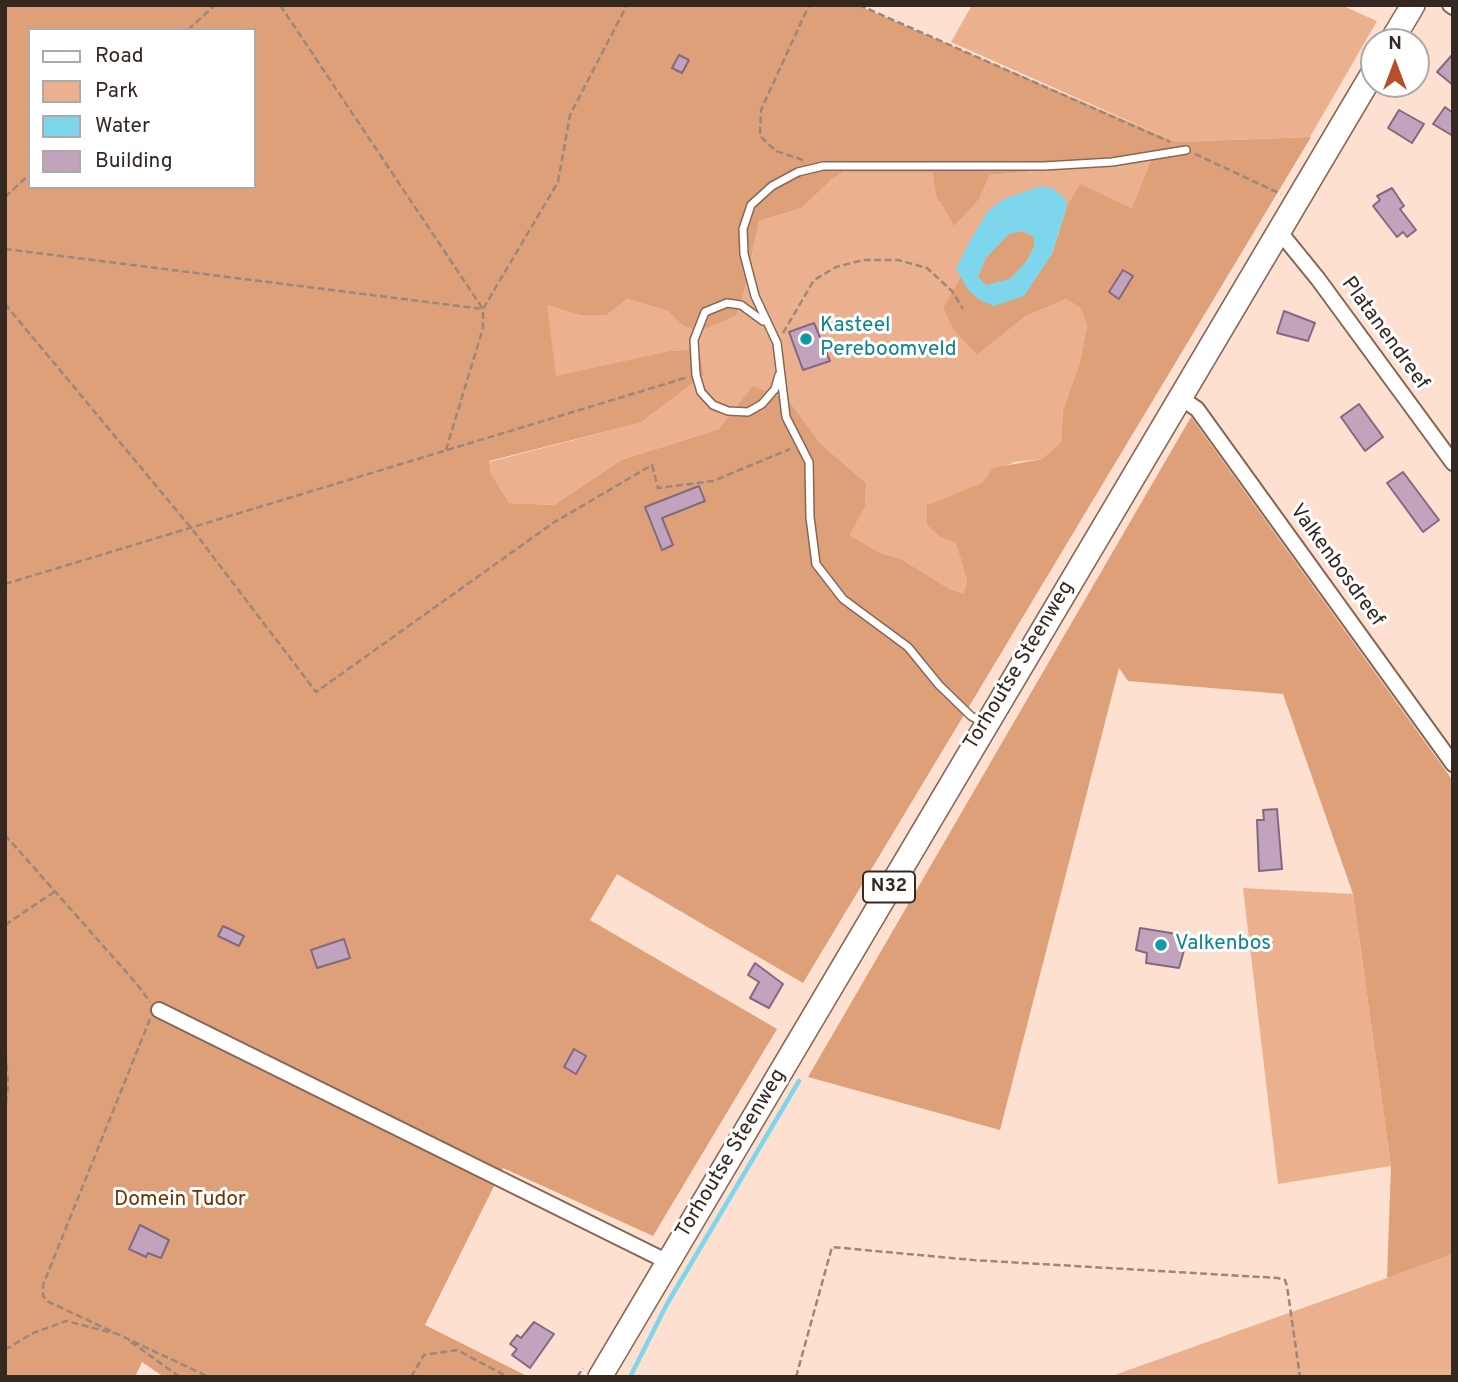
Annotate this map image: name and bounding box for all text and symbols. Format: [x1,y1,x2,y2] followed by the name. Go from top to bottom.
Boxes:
[28,28,256,189] legend
[1360,28,1430,98] north arrow
[1388,32,1402,56] text: N
[95,43,144,70] text: Road
[95,78,138,105] text: Park
[95,113,150,140] text: Water
[95,148,173,175] text: Building
[1335,273,1433,395] street label: Platanendreef
[820,314,957,364] place label: Kasteel Pereboomveld
[798,331,814,347] marker: Kasteel Pereboomveld
[1283,500,1389,632] street label: Valkenbosdreef
[960,577,1080,755] street label: Torhoutse Steenweg
[863,872,915,902] road number: N32
[1175,932,1271,958] place label: Valkenbos
[1153,937,1169,953] marker: Valkenbos
[672,1065,792,1243] street label: Torhoutse Steenweg
[114,1188,246,1214] park label: Domein Tudor

